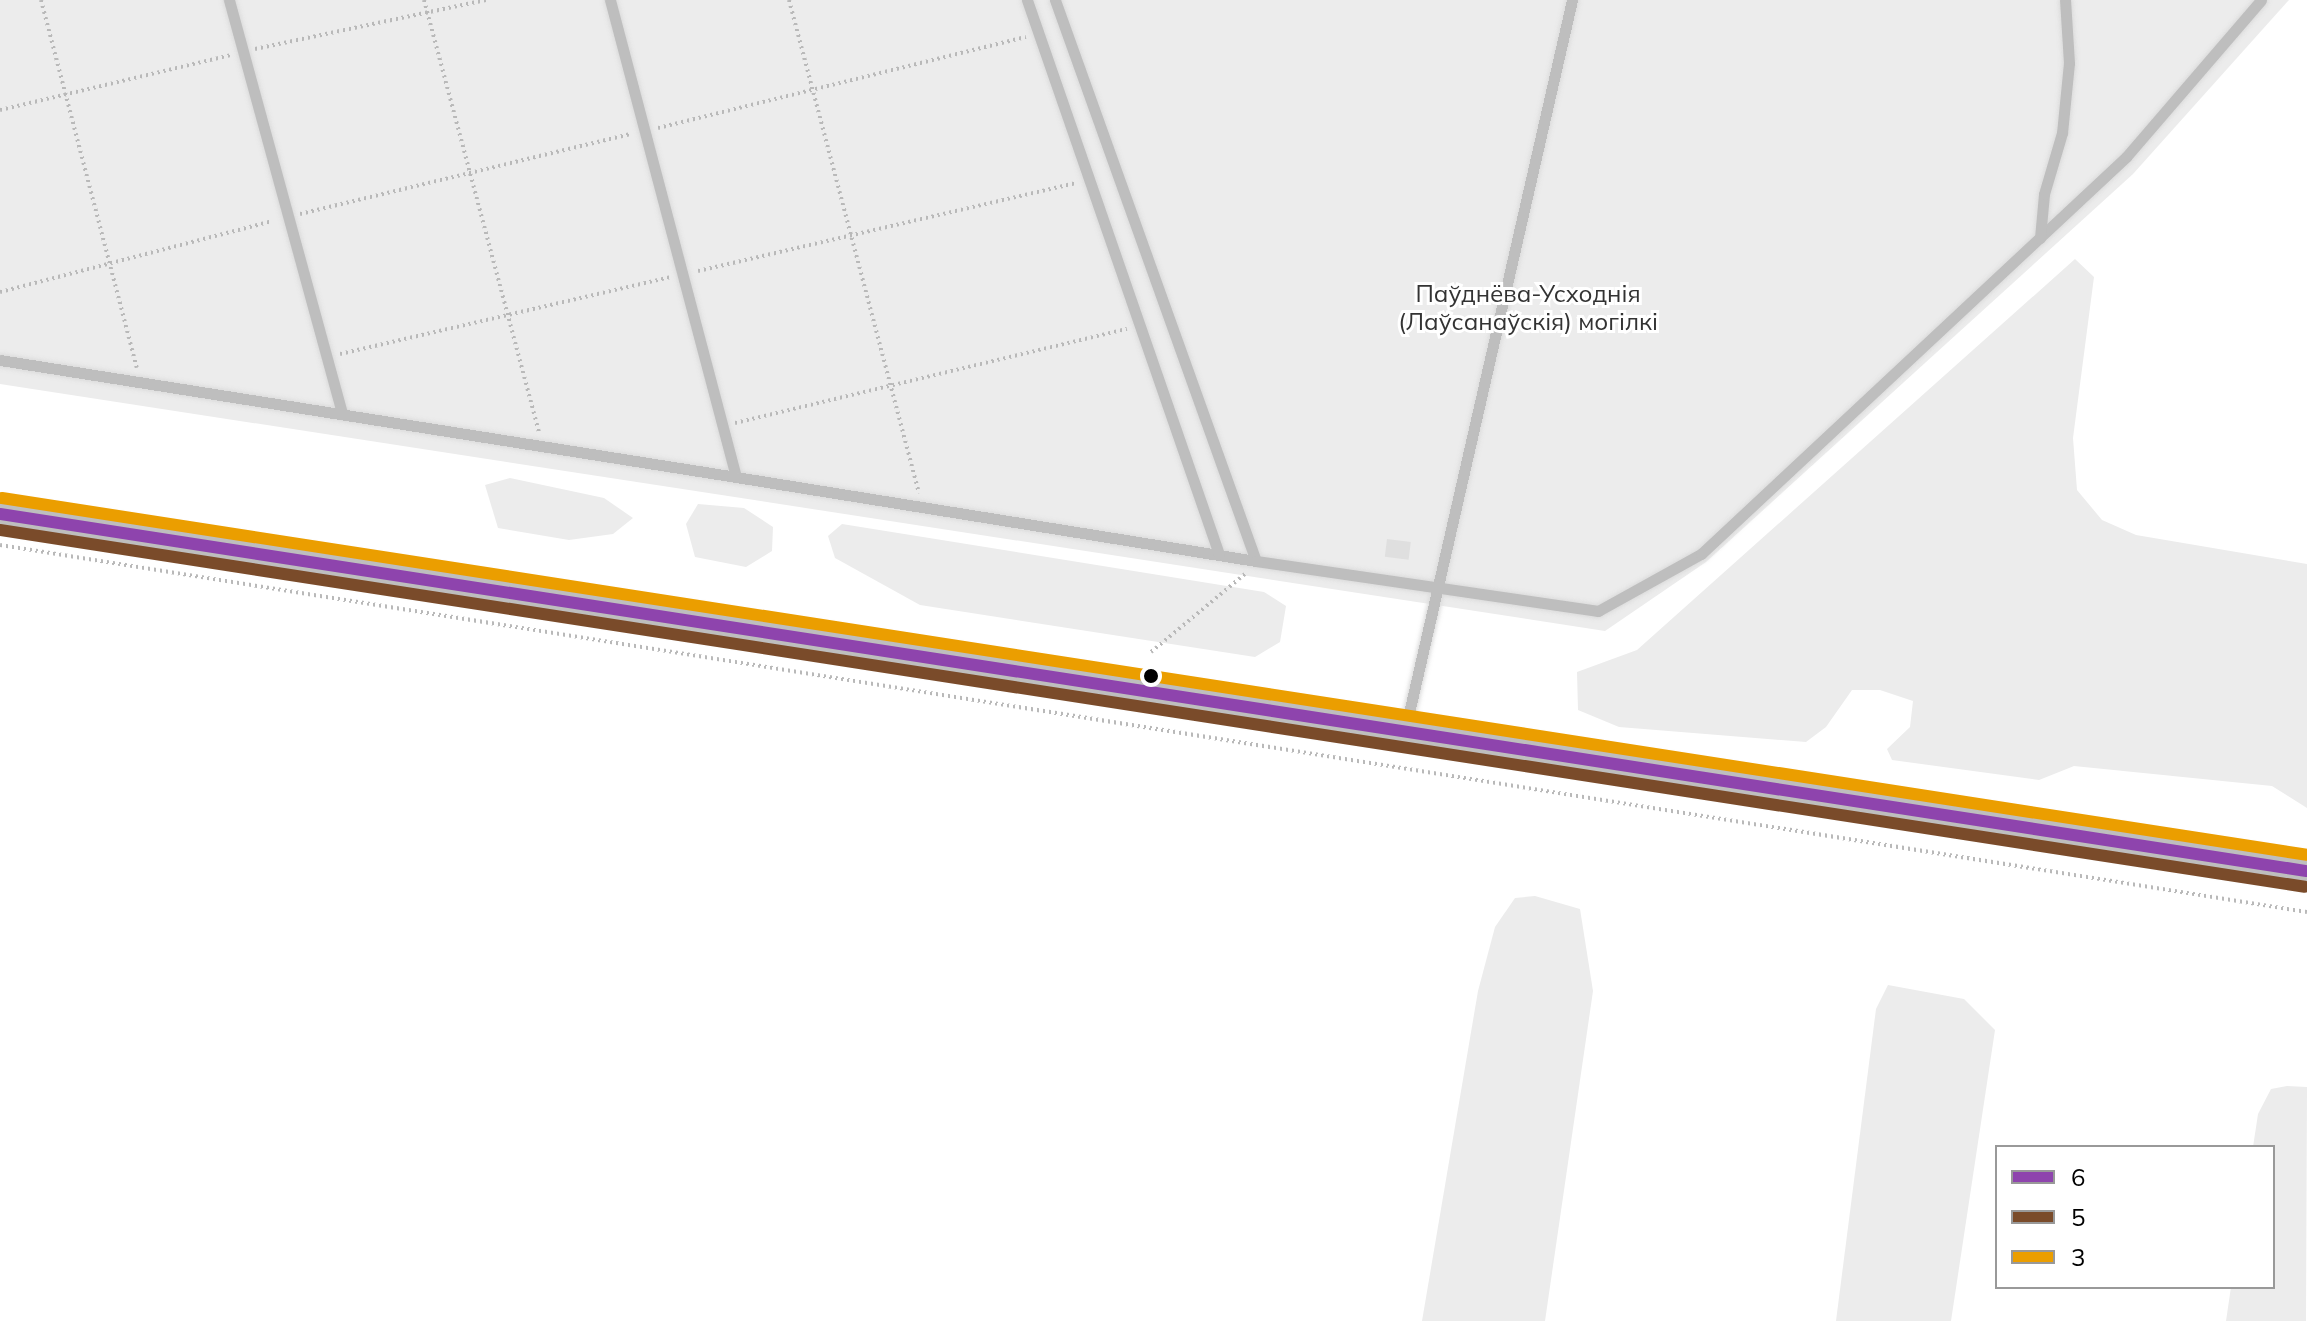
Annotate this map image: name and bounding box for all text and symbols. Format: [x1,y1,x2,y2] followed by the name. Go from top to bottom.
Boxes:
[1398,280,1658,336] park label: Паўднёва-Усходнія (Лаўсанаўскія) могілкі
[1143,668,1159,684] unlabelled marker
[1995,1145,2275,1289] legend
[2071,1162,2085,1192] text: 6
[2071,1202,2085,1232] text: 5
[2071,1242,2085,1272] text: 3

